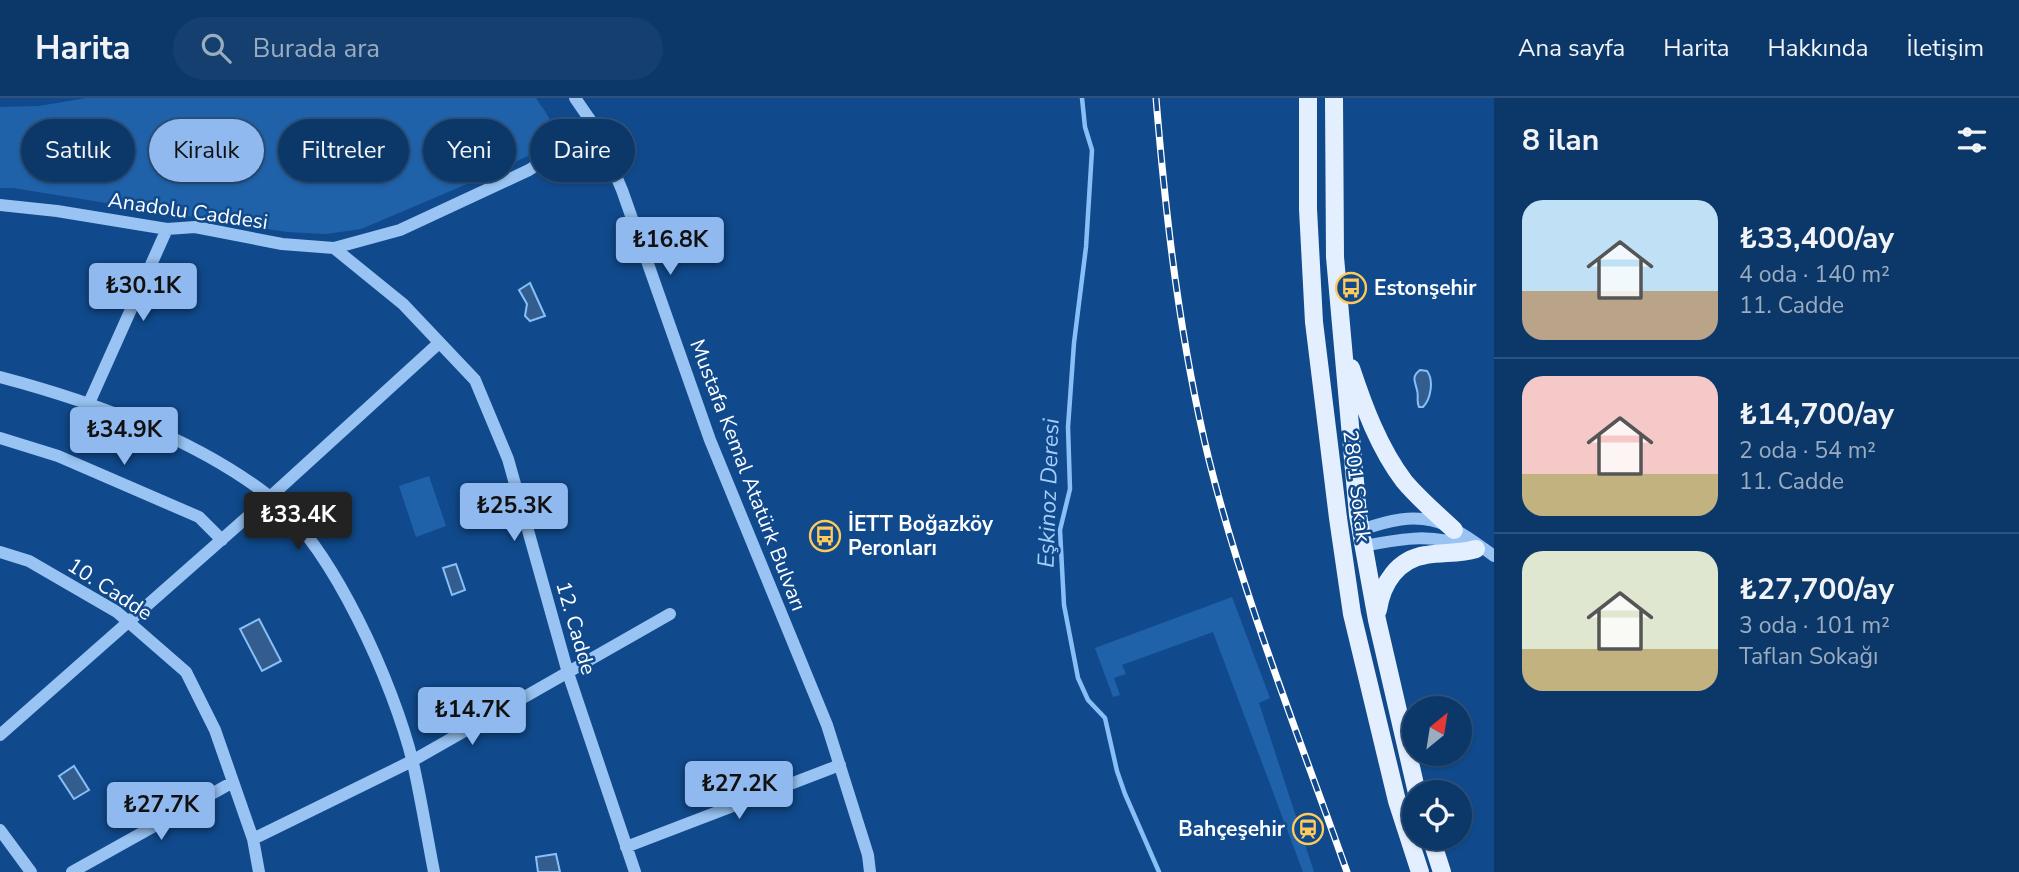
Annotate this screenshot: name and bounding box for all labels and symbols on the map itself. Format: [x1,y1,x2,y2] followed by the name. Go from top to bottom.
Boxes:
[106,186,270,236] street label: Anadolu Caddesi
[613,218,727,277] pin: ₺16.8K
[86,264,200,323] pin: ₺30.1K
[1334,271,1368,305] bus stop icon: Estonşehir
[1374,274,1477,302] place label: Estonşehir
[683,335,813,615] street label: Mustafa Kemal Atatürk Bulvarı
[67,408,181,467] pin: ₺34.9K
[1030,417,1067,568] water label: Eşkinoz Deresi
[1336,429,1378,544] street label: 2801 Sokak
[457,484,571,543] pin: ₺25.3K
[241,492,355,552] pin: ₺33.4K
[848,510,994,562] place label: İETT Boğazköy Peronları
[808,519,842,553] bus stop icon: İETT Boğazköy Peronları
[62,551,158,627] street label: 10. Cadde
[549,578,603,678] street label: 12. Cadde
[415,688,529,747] pin: ₺14.7K
[1402,696,1472,766] north arrow
[682,762,796,821] pin: ₺27.2K
[104,782,218,842] pin: ₺27.7K
[1291,812,1325,846] station icon: Bahçeşehir
[1178,815,1286,843] place label: Bahçeşehir

